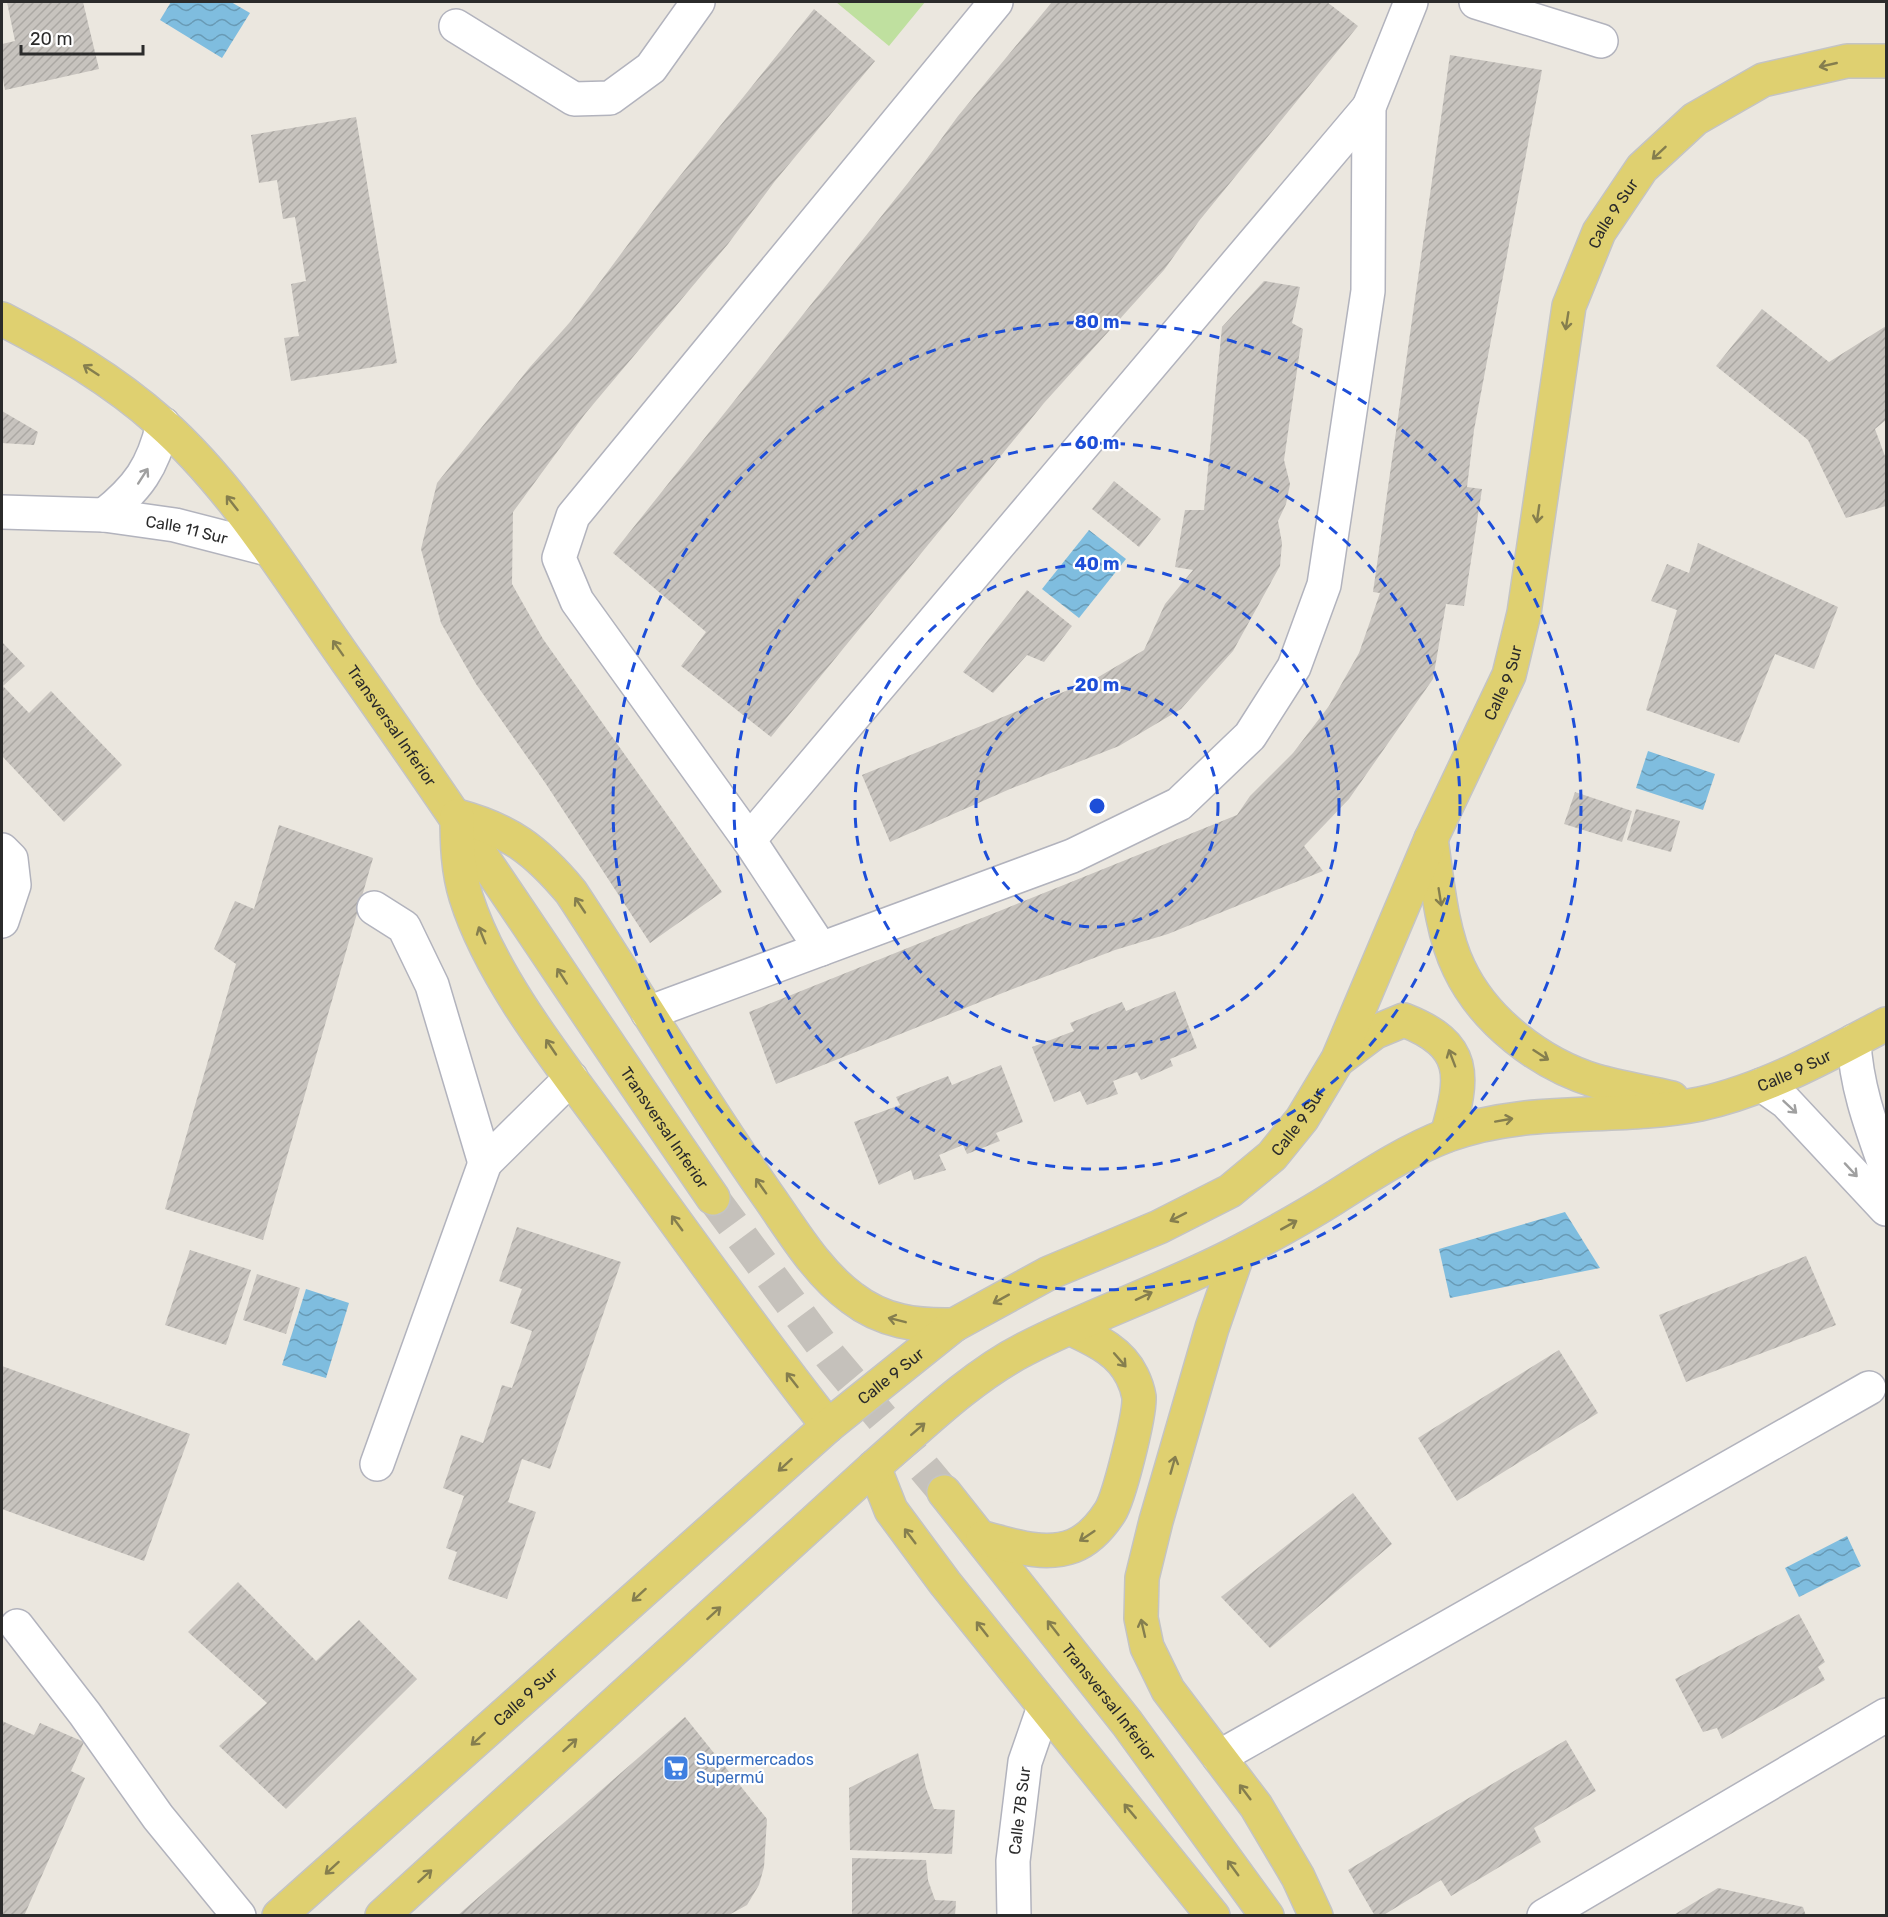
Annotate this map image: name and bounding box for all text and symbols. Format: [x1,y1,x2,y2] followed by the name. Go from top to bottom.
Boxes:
[21,18,142,56] scale bar
[30,28,72,50] text: 20 m
[1819,60,1838,72] one-way arrow
[1651,146,1666,160] one-way arrow
[1584,175,1642,251] street label: Calle 9 Sur
[1075,311,1119,333] text: 80 m
[1561,311,1572,331] one-way arrow
[82,364,99,377] one-way arrow
[1075,432,1119,454] text: 60 m
[137,468,149,485] one-way arrow
[226,495,239,511] one-way arrow
[1533,504,1544,524] one-way arrow
[144,512,230,548] street label: Calle 11 Sur
[1075,553,1119,575] text: 40 m
[332,641,344,657] one-way arrow
[1480,643,1526,723] street label: Calle 9 Sur
[343,662,440,790] street label: Transversal Inferior
[1075,674,1119,696] text: 20 m
[1087,796,1107,816] centre of rings
[1435,886,1446,906] one-way arrow
[573,897,585,914] one-way arrow
[476,926,487,944] one-way arrow
[556,968,568,985] one-way arrow
[545,1040,557,1056] one-way arrow
[1755,1046,1835,1096] street label: Calle 9 Sur
[1446,1049,1457,1068] one-way arrow
[1532,1049,1549,1061] one-way arrow
[616,1063,713,1192] street label: Transversal Inferior
[1267,1084,1329,1160] street label: Calle 9 Sur
[1782,1099,1797,1114] one-way arrow
[1494,1115,1513,1126] one-way arrow
[1843,1162,1857,1177] one-way arrow
[755,1178,768,1194] one-way arrow
[1170,1212,1188,1224] one-way arrow
[670,1215,683,1231] one-way arrow
[1280,1219,1297,1231] one-way arrow
[1135,1289,1153,1301] one-way arrow
[993,1294,1011,1305] one-way arrow
[887,1314,906,1326] one-way arrow
[854,1344,928,1408] street label: Calle 9 Sur
[1113,1352,1127,1367] one-way arrow
[785,1372,798,1388] one-way arrow
[910,1422,925,1436] one-way arrow
[1168,1455,1179,1474] one-way arrow
[778,1458,793,1472] one-way arrow
[904,1529,917,1545] one-way arrow
[1079,1530,1096,1543] one-way arrow
[632,1588,647,1602] one-way arrow
[706,1606,721,1620] one-way arrow
[1137,1619,1148,1639] one-way arrow
[1047,1620,1060,1636] one-way arrow
[975,1621,988,1637] one-way arrow
[1058,1640,1160,1764] street label: Transversal Inferior
[490,1663,561,1730] street label: Calle 9 Sur
[471,1732,486,1746] one-way arrow
[562,1738,577,1752] one-way arrow
[696,1750,814,1787] place label: Supermercados Supermú
[661,1753,691,1783] supermarket icon: Supermercados Supermú
[1005,1765,1034,1856] street label: Calle 7B Sur
[1239,1785,1252,1801] one-way arrow
[1123,1804,1137,1819] one-way arrow
[325,1861,340,1875] one-way arrow
[1226,1861,1239,1877] one-way arrow
[418,1869,433,1883] one-way arrow

